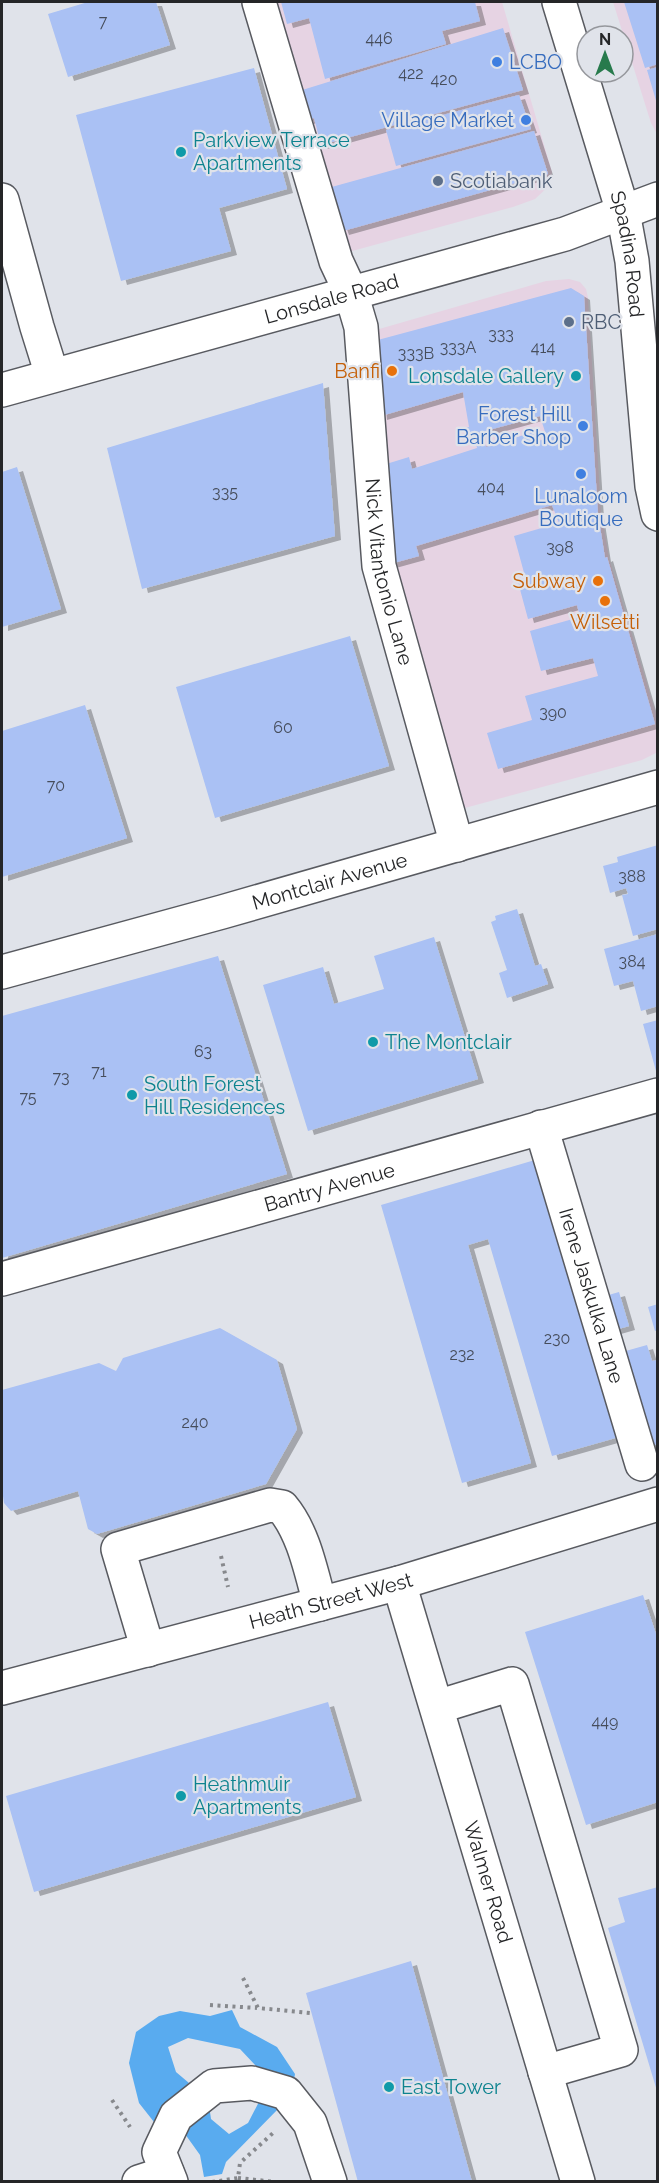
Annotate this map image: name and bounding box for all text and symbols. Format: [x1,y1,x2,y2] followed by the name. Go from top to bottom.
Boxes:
[99,12,108,31] house number: 7
[575,24,635,84] north arrow
[365,29,393,48] house number: 446
[599,30,611,49] text: N
[509,50,562,74] place label: LCBO
[490,55,504,69] marker: LCBO
[398,64,424,83] house number: 422
[431,70,457,89] house number: 420
[381,108,514,132] place label: Village Market
[519,113,533,127] marker: Village Market
[193,128,350,175] place label: Parkview Terrace Apartments
[174,145,188,159] marker: Parkview Terrace Apartments
[450,169,553,193] place label: Scotiabank
[431,174,445,188] marker: Scotiabank
[605,188,649,318] street label: Spadina Road
[262,269,401,329] street label: Lonsdale Road
[581,310,621,334] place label: RBC
[562,315,576,329] marker: RBC
[488,325,514,344] house number: 333
[440,338,476,357] house number: 333A
[531,338,555,357] house number: 414
[398,344,434,363] house number: 333B
[334,359,380,383] place label: Banfi
[385,364,399,378] marker: Banfi
[408,364,564,388] place label: Lonsdale Gallery
[569,369,583,383] marker: Lonsdale Gallery
[456,402,572,449] place label: Forest Hill Barber Shop
[576,419,590,433] marker: Forest Hill Barber Shop
[574,467,588,481] marker: Lunaloom Boutique
[360,477,418,668] street label: Nick Vitantonio Lane
[477,478,505,497] house number: 404
[212,483,238,502] house number: 335
[534,484,628,531] place label: Lunaloom Boutique
[546,538,574,557] house number: 398
[513,569,586,593] place label: Subway
[591,574,605,588] marker: Subway
[598,594,612,608] marker: Wilsetti
[570,610,640,634] place label: Wilsetti
[539,703,567,722] house number: 390
[273,718,293,737] house number: 60
[47,776,65,795] house number: 70
[249,847,410,915] street label: Montclair Avenue
[618,867,646,886] house number: 388
[619,952,646,971] house number: 384
[385,1030,512,1054] place label: The Montclair
[366,1035,380,1049] marker: The Montclair
[194,1042,212,1061] house number: 63
[91,1062,107,1081] house number: 71
[52,1068,70,1087] house number: 73
[144,1072,285,1119] place label: South Forest Hill Residences
[19,1088,37,1107] house number: 75
[125,1088,139,1102] marker: South Forest Hill Residences
[261,1157,398,1217] street label: Bantry Avenue
[554,1205,629,1386] street label: Irene Jaskulka Lane
[544,1329,570,1348] house number: 230
[449,1345,475,1364] house number: 232
[182,1413,208,1432] house number: 240
[246,1568,416,1634] street label: Heath Street West
[592,1712,618,1731] house number: 449
[193,1772,302,1819] place label: Heathmuir Apartments
[174,1789,188,1803] marker: Heathmuir Apartments
[459,1818,518,1946] street label: Walmer Road
[401,2075,501,2099] place label: East Tower
[382,2080,396,2094] marker: East Tower

